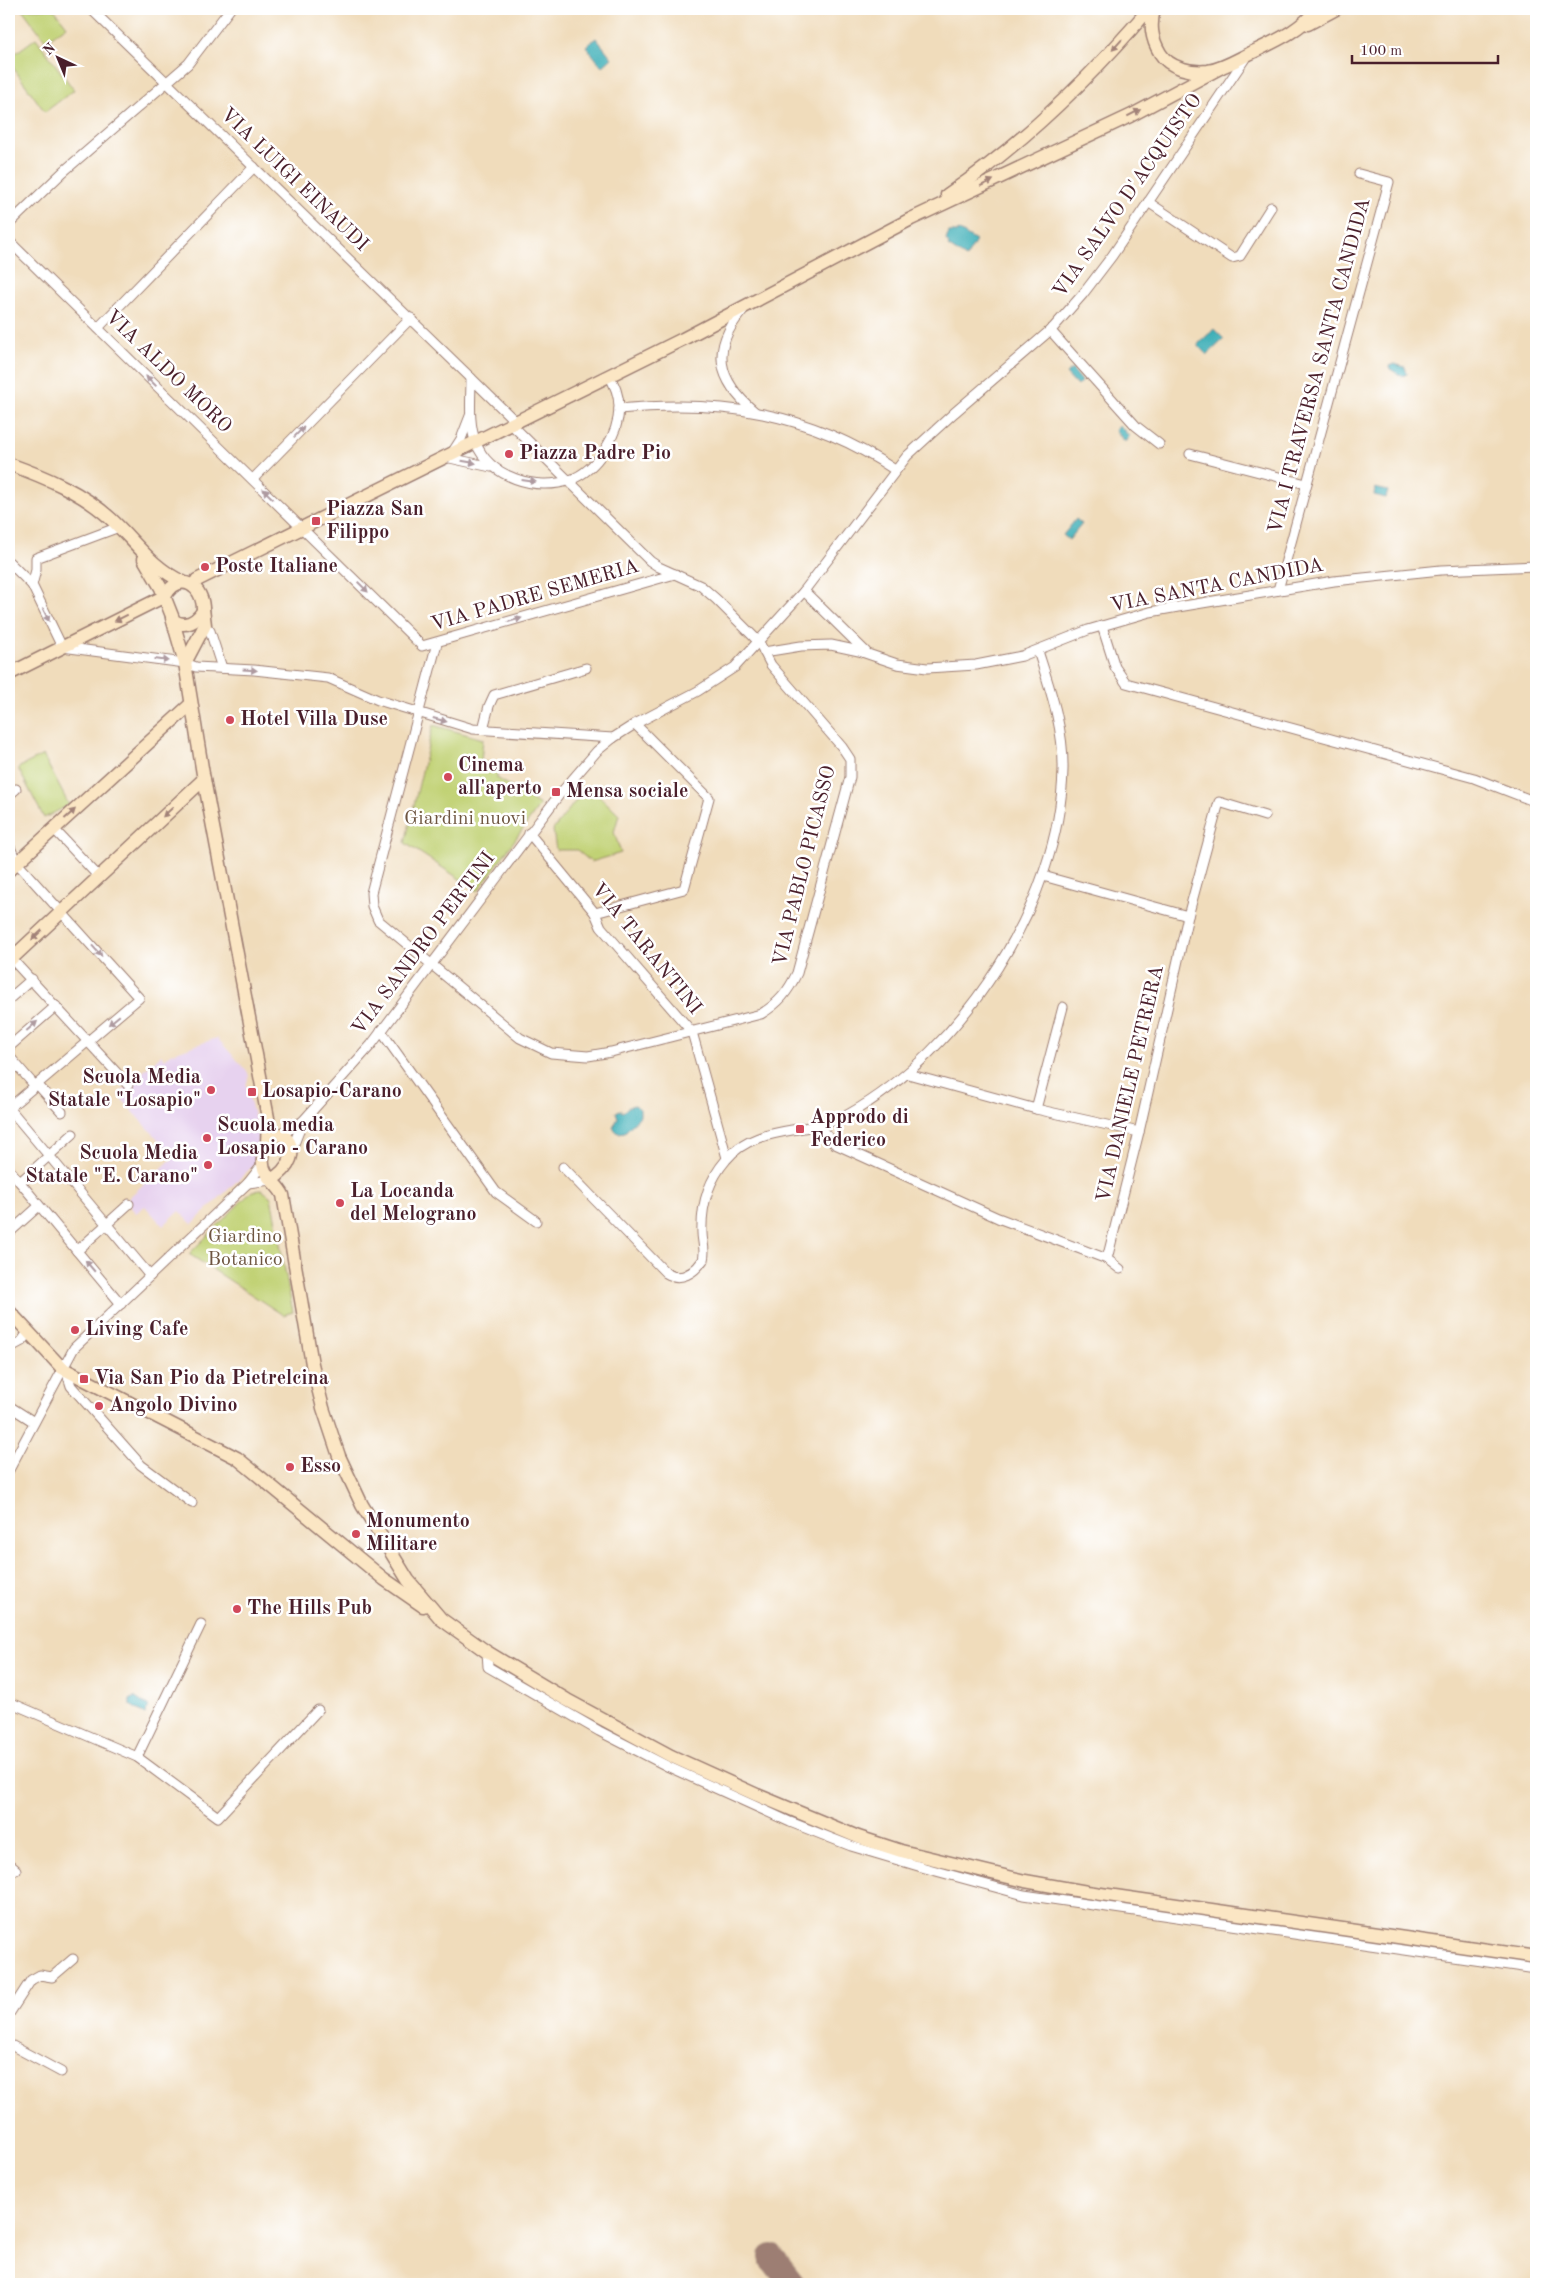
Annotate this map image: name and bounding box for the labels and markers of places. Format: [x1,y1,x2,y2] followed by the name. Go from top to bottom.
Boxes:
[519,444,671,464] place label: Piazza Padre Pio
[503,448,515,460] marker: Piazza Padre Pio
[326,500,424,543] place label: Piazza San Filippo
[310,515,322,527] marker: Piazza San Filippo
[215,557,338,577] place label: Poste Italiane
[199,561,211,573] marker: Poste Italiane
[240,710,388,730] place label: Hotel Villa Duse
[224,714,236,726] marker: Hotel Villa Duse
[458,756,542,799] place label: Cinema all'aperto
[442,771,454,783] marker: Cinema all'aperto
[566,782,688,802] place label: Mensa sociale
[550,786,562,798] marker: Mensa sociale
[48,1068,201,1111] place label: Scuola Media Statale "Losapio"
[262,1082,402,1102] place label: Losapio-Carano
[205,1084,217,1096] marker: Scuola Media Statale "Losapio"
[246,1086,258,1098] marker: Losapio-Carano
[810,1108,909,1151] place label: Approdo di Federico
[217,1116,368,1159] place label: Scuola media Losapio - Carano
[794,1123,806,1135] marker: Approdo di Federico
[201,1132,213,1144] marker: Scuola media Losapio - Carano
[25,1144,198,1187] place label: Scuola Media Statale "E. Carano"
[202,1159,214,1171] marker: Scuola Media Statale "E. Carano"
[350,1182,477,1225] place label: La Locanda del Melograno
[334,1197,346,1209] marker: La Locanda del Melograno
[85,1320,188,1340] place label: Living Cafe
[69,1324,81,1336] marker: Living Cafe
[94,1369,329,1389] place label: Via San Pio da Pietrelcina
[78,1373,90,1385] marker: Via San Pio da Pietrelcina
[109,1396,238,1416] place label: Angolo Divino
[93,1400,105,1412] marker: Angolo Divino
[300,1457,341,1477] place label: Esso
[284,1461,296,1473] marker: Esso
[366,1512,470,1555] place label: Monumento Militare
[350,1528,362,1540] marker: Monumento Militare
[247,1599,372,1619] place label: The Hills Pub
[231,1603,243,1615] marker: The Hills Pub

